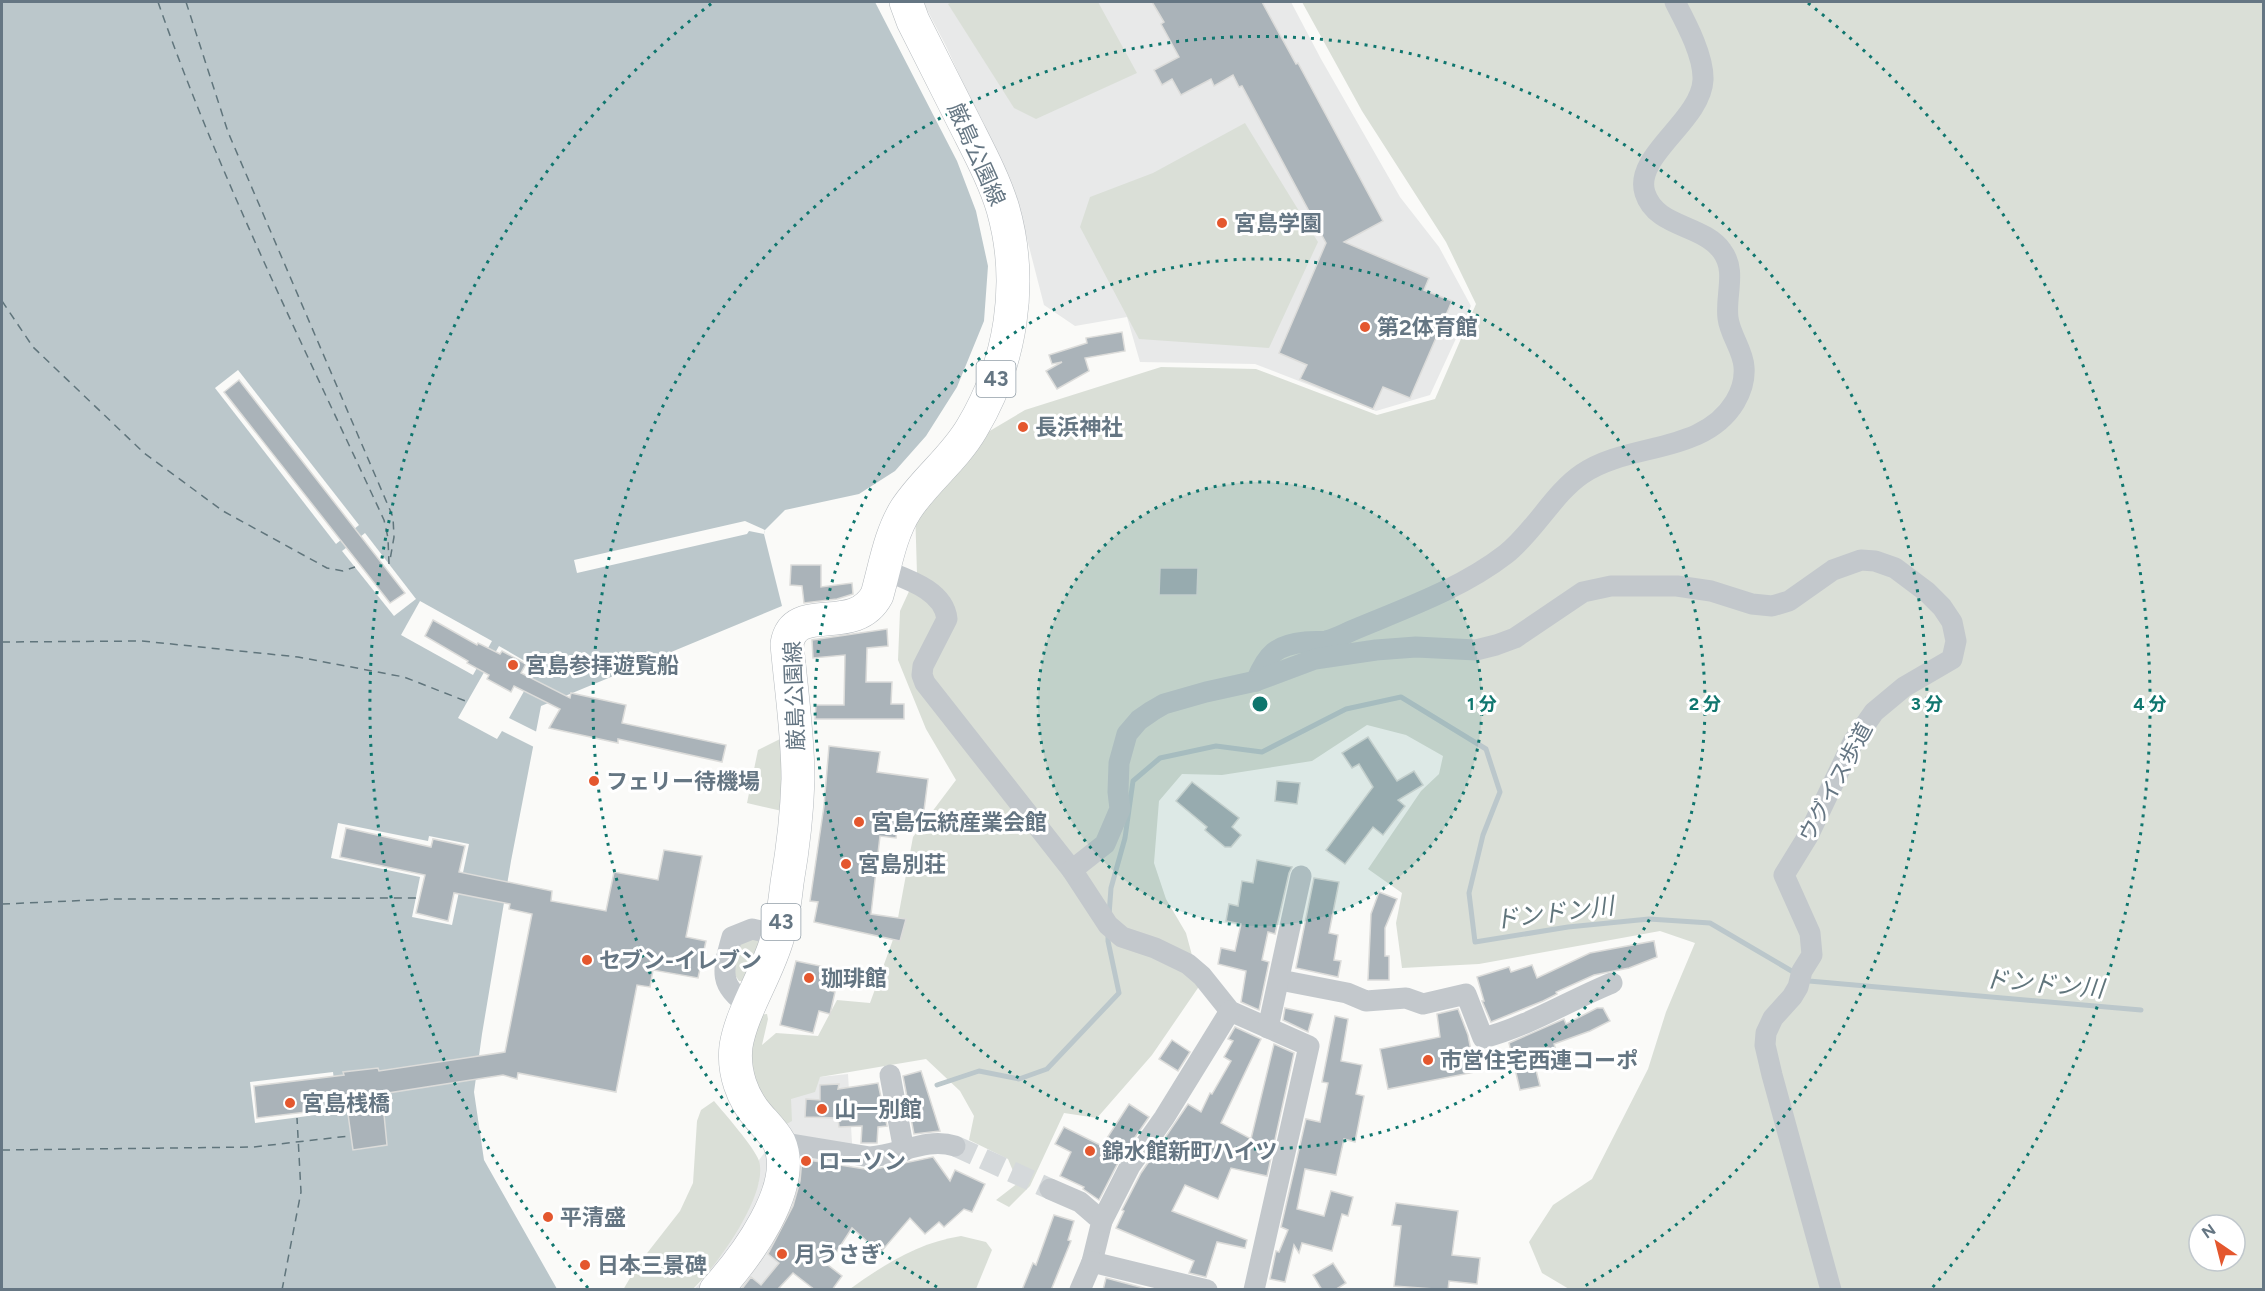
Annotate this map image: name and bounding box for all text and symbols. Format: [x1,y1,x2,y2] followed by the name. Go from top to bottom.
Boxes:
[942,98,1011,210] street label: 厳島公園線
[1234,210,1322,237] place label: 宮島学園
[1215,216,1229,230] marker: 宮島学園
[1377,314,1478,341] place label: 第2体育館
[1358,320,1372,334] marker: 第2体育館
[976,361,1016,397] road number: 43
[1035,414,1123,441] place label: 長浜神社
[1016,420,1030,434] marker: 長浜神社
[779,641,810,751] street label: 厳島公園線
[525,652,679,679] place label: 宮島参拝遊覧船
[506,658,520,672] marker: 宮島参拝遊覧船
[1467,693,1497,715] text: 1 分
[1689,693,1721,715] text: 2 分
[1911,693,1943,715] text: 3 分
[2133,693,2167,715] text: 4 分
[1250,694,1270,714] centre of rings
[1793,718,1878,847] street label: ウグイス歩道
[606,768,760,795] place label: フェリー待機場
[587,774,601,788] marker: フェリー待機場
[871,809,1047,836] place label: 宮島伝統産業会館
[852,815,866,829] marker: 宮島伝統産業会館
[858,851,946,878] place label: 宮島別荘
[839,857,853,871] marker: 宮島別荘
[1493,890,1618,934] water label: ドンドン川
[762,904,800,940] road number: 43
[599,947,762,974] place label: セブン-イレブン
[580,953,594,967] marker: セブン-イレブン
[1983,964,2108,1003] water label: ドンドン川
[821,965,887,992] place label: 珈琲館
[802,971,816,985] marker: 珈琲館
[1440,1047,1638,1074] place label: 市営住宅西連コーポ
[1421,1053,1435,1067] marker: 市営住宅西連コーポ
[302,1090,390,1117] place label: 宮島桟橋
[283,1096,297,1110] marker: 宮島桟橋
[834,1096,922,1123] place label: 山一別館
[815,1102,829,1116] marker: 山一別館
[1102,1138,1278,1165] place label: 錦水館新町ハイツ
[1083,1144,1097,1158] marker: 錦水館新町ハイツ
[818,1148,906,1175] place label: ローソン
[799,1154,813,1168] marker: ローソン
[560,1204,626,1231] place label: 平清盛
[541,1210,555,1224] marker: 平清盛
[2187,1213,2247,1273] north arrow
[2198,1220,2219,1242] text: N
[794,1241,882,1268] place label: 月うさぎ
[775,1247,789,1261] marker: 月うさぎ
[597,1252,707,1279] place label: 日本三景碑
[578,1258,592,1272] marker: 日本三景碑

